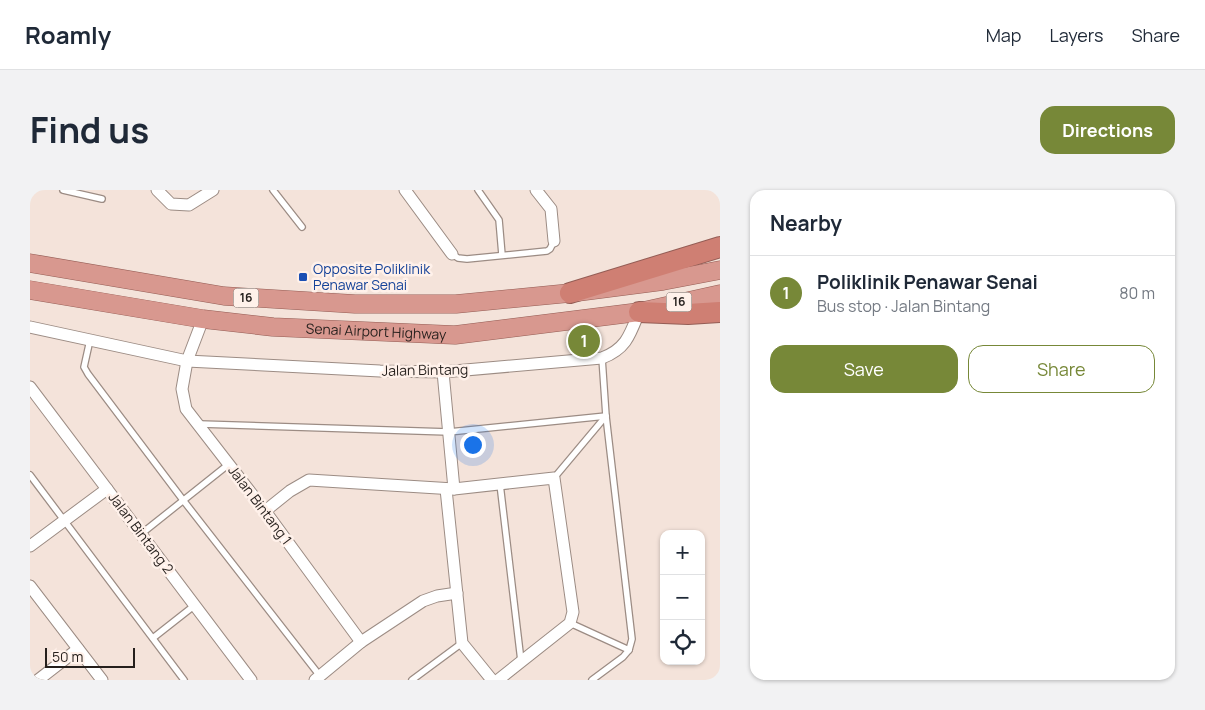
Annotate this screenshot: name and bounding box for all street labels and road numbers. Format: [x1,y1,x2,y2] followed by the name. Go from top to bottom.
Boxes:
[234,289,258,308] road number: 16
[666,292,692,311] road number: 16
[305,318,447,344] street label: Senai Airport Highway
[382,359,468,380] street label: Jalan Bintang
[224,461,297,548] street label: Jalan Bintang 1
[105,488,178,577] street label: Jalan Bintang 2

